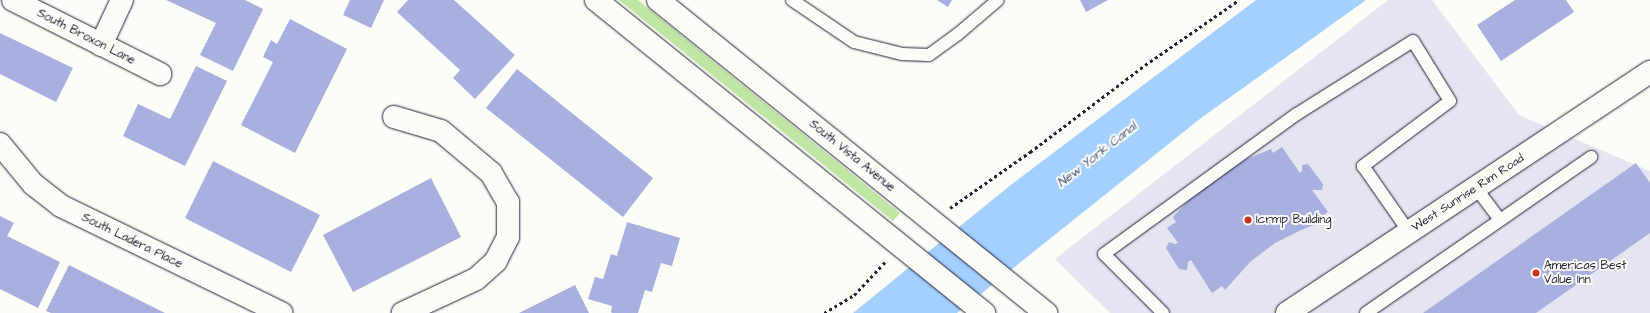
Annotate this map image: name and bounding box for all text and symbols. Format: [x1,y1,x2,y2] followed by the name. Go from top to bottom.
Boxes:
[35,6,137,68] street label: South Broxon Lane
[806,117,898,195] street label: South Vista Avenue
[1054,119,1140,191] water label: New York Canal
[1409,151,1527,235] street label: West Sunrise Rim Road
[79,210,185,272] street label: South Ladera Place
[1256,213,1331,227] place label: Icrmp Building
[1243,215,1253,225] marker: Icrmp Building
[1544,259,1626,287] place label: Americas Best Value Inn
[1531,268,1541,278] marker: Americas Best Value Inn

